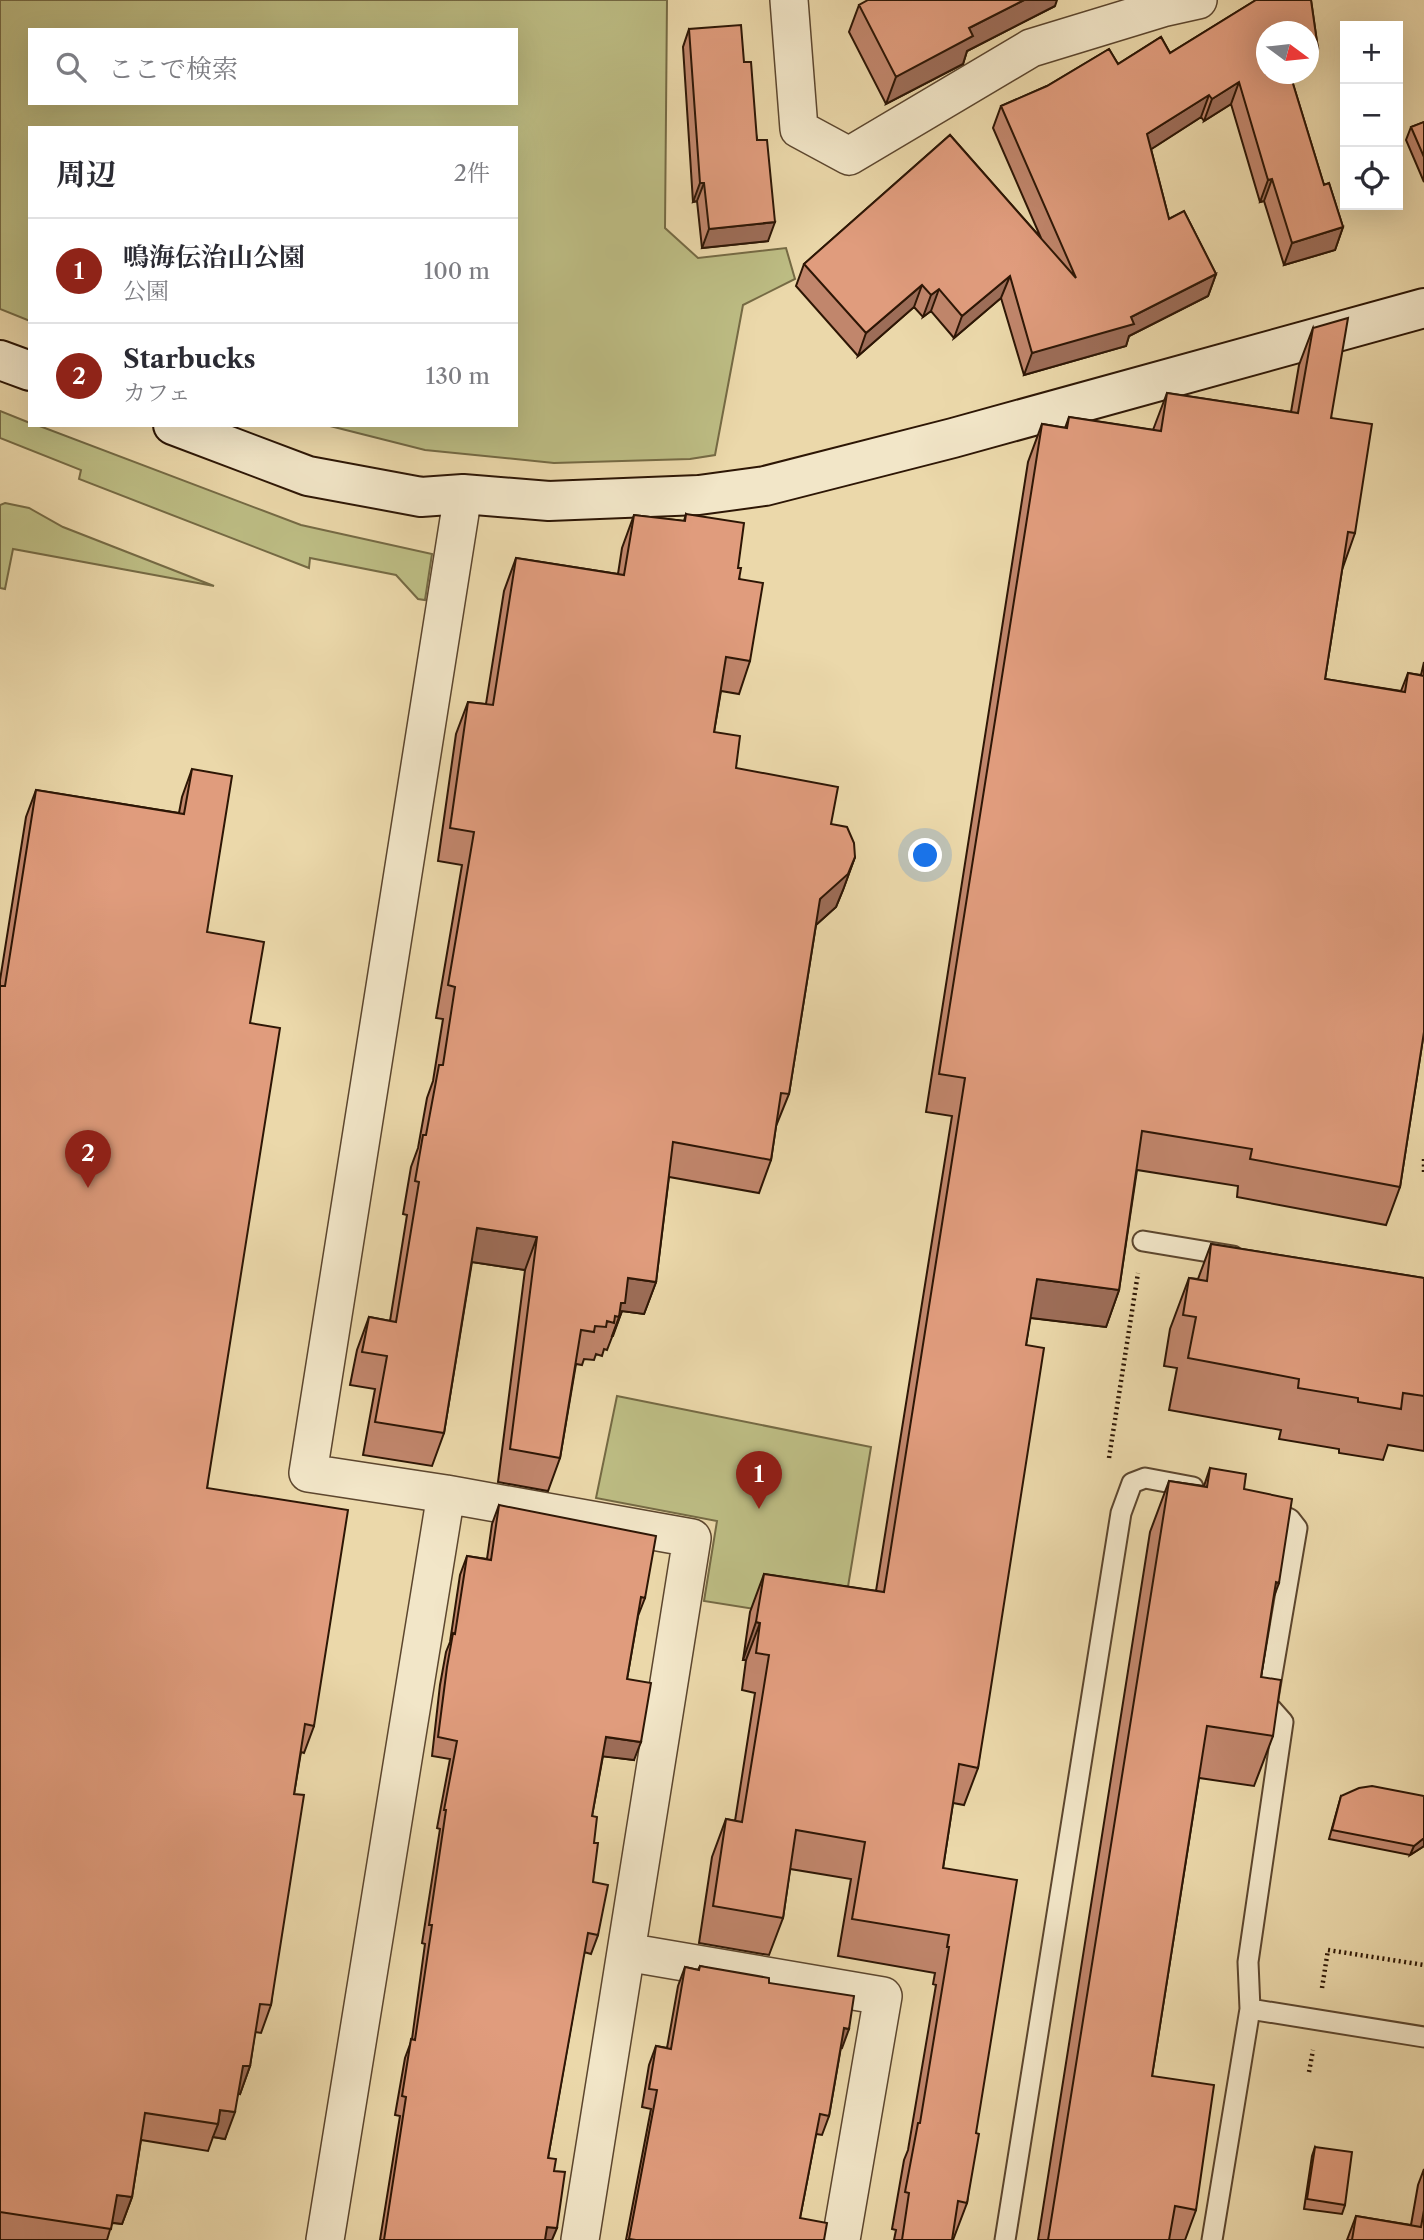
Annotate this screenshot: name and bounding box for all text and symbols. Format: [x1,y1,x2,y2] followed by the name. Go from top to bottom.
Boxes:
[1256,21,1319,84] north arrow
[1340,21,1403,210] map controls
[1340,21,1403,84] button: +
[28,28,518,105] search box
[52,48,90,86] icon: search
[108,53,238,85] text: ここで検索
[1340,84,1403,147] button: −
[1340,147,1403,210] button: locate
[56,156,116,193] text: 周辺
[454,159,490,187] text: 2件
[123,241,305,273] text: 鳴海伝治山公園
[74,257,84,285] text: 1
[424,257,490,285] text: 100 m
[123,277,169,305] text: 公園
[123,343,256,375] text: Starbucks
[72,362,86,390] text: 2
[426,362,490,390] text: 130 m
[123,379,191,407] text: カフェ
[908,838,942,872] your location
[65,1130,111,1188] pin: 2
[736,1451,782,1509] pin: 1

